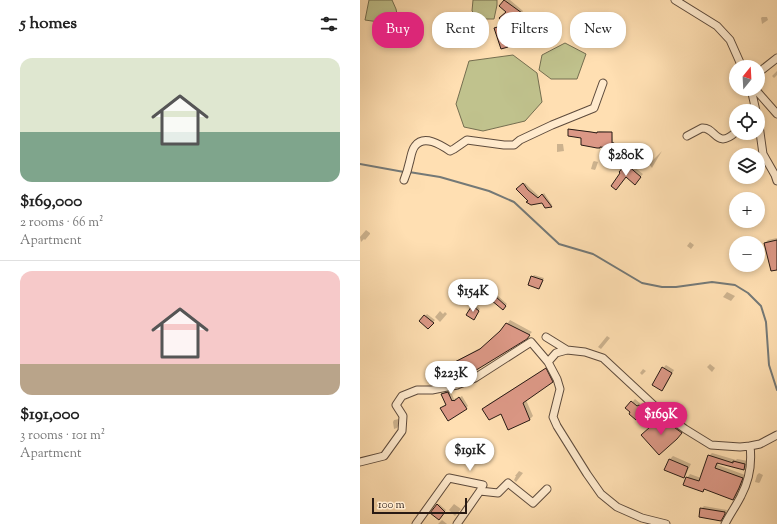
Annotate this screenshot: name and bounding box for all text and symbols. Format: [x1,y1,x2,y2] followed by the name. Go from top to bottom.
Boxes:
[20,12,77,36] text: 5 homes
[372,12,424,48] chip: Buy
[432,12,489,48] chip: Rent
[497,12,562,48] chip: Filters
[570,12,626,48] chip: New
[318,13,340,35] icon: filters
[729,60,765,96] north arrow
[729,60,765,272] map controls
[144,84,216,156] icon: home
[729,104,765,140] button: locate
[598,143,654,177] pin: $280K
[608,147,644,165] text: $280K
[729,148,765,184] button: layers
[20,190,82,214] text: $169,000
[729,192,765,228] button: +
[20,214,103,232] text: 2 rooms · 66 m²
[20,232,81,250] text: Apartment
[729,236,765,272] button: −
[445,279,501,313] pin: $154K
[457,283,489,301] text: $154K
[144,297,216,369] icon: home
[423,361,479,395] pin: $223K
[434,365,468,383] text: $223K
[633,402,689,436] pin: $169K
[20,403,79,427] text: $191,000
[644,406,678,424] text: $169K
[20,427,105,445] text: 3 rooms · 101 m²
[442,438,498,472] pin: $191K
[454,442,486,460] text: $191K
[20,445,81,463] text: Apartment
[372,496,467,515] scale bar
[378,497,405,513] text: 100 m

